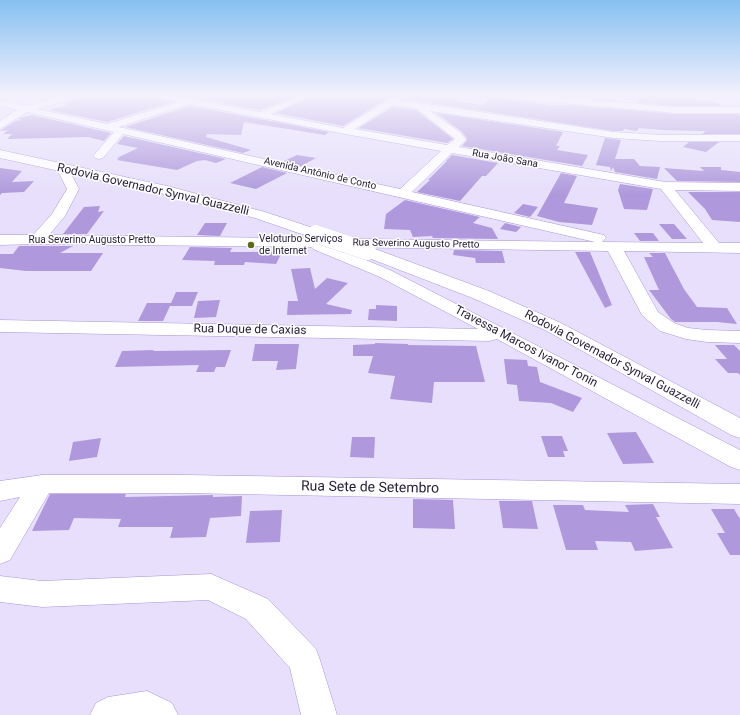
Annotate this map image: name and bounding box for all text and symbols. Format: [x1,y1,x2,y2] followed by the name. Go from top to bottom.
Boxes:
[471,147,539,171] street label: Rua João Sana
[263,155,377,193] street label: Avenida Antônio de Conto
[56,161,250,219] street label: Rodovia Governador Synval Guazzelli
[259,233,343,256] place label: Veloturbo Serviços de Internet
[28,234,156,246] street label: Rua Severino Augusto Pretto
[352,237,480,251] street label: Rua Severino Augusto Pretto
[246,240,256,250] marker: Veloturbo Serviços de Internet
[452,303,600,391] street label: Travessa Marcos Ivanor Tonin
[522,307,702,413] street label: Rodovia Governador Synval Guazzelli
[193,322,307,338] street label: Rua Duque de Caxias
[301,478,439,498] street label: Rua Sete de Setembro

